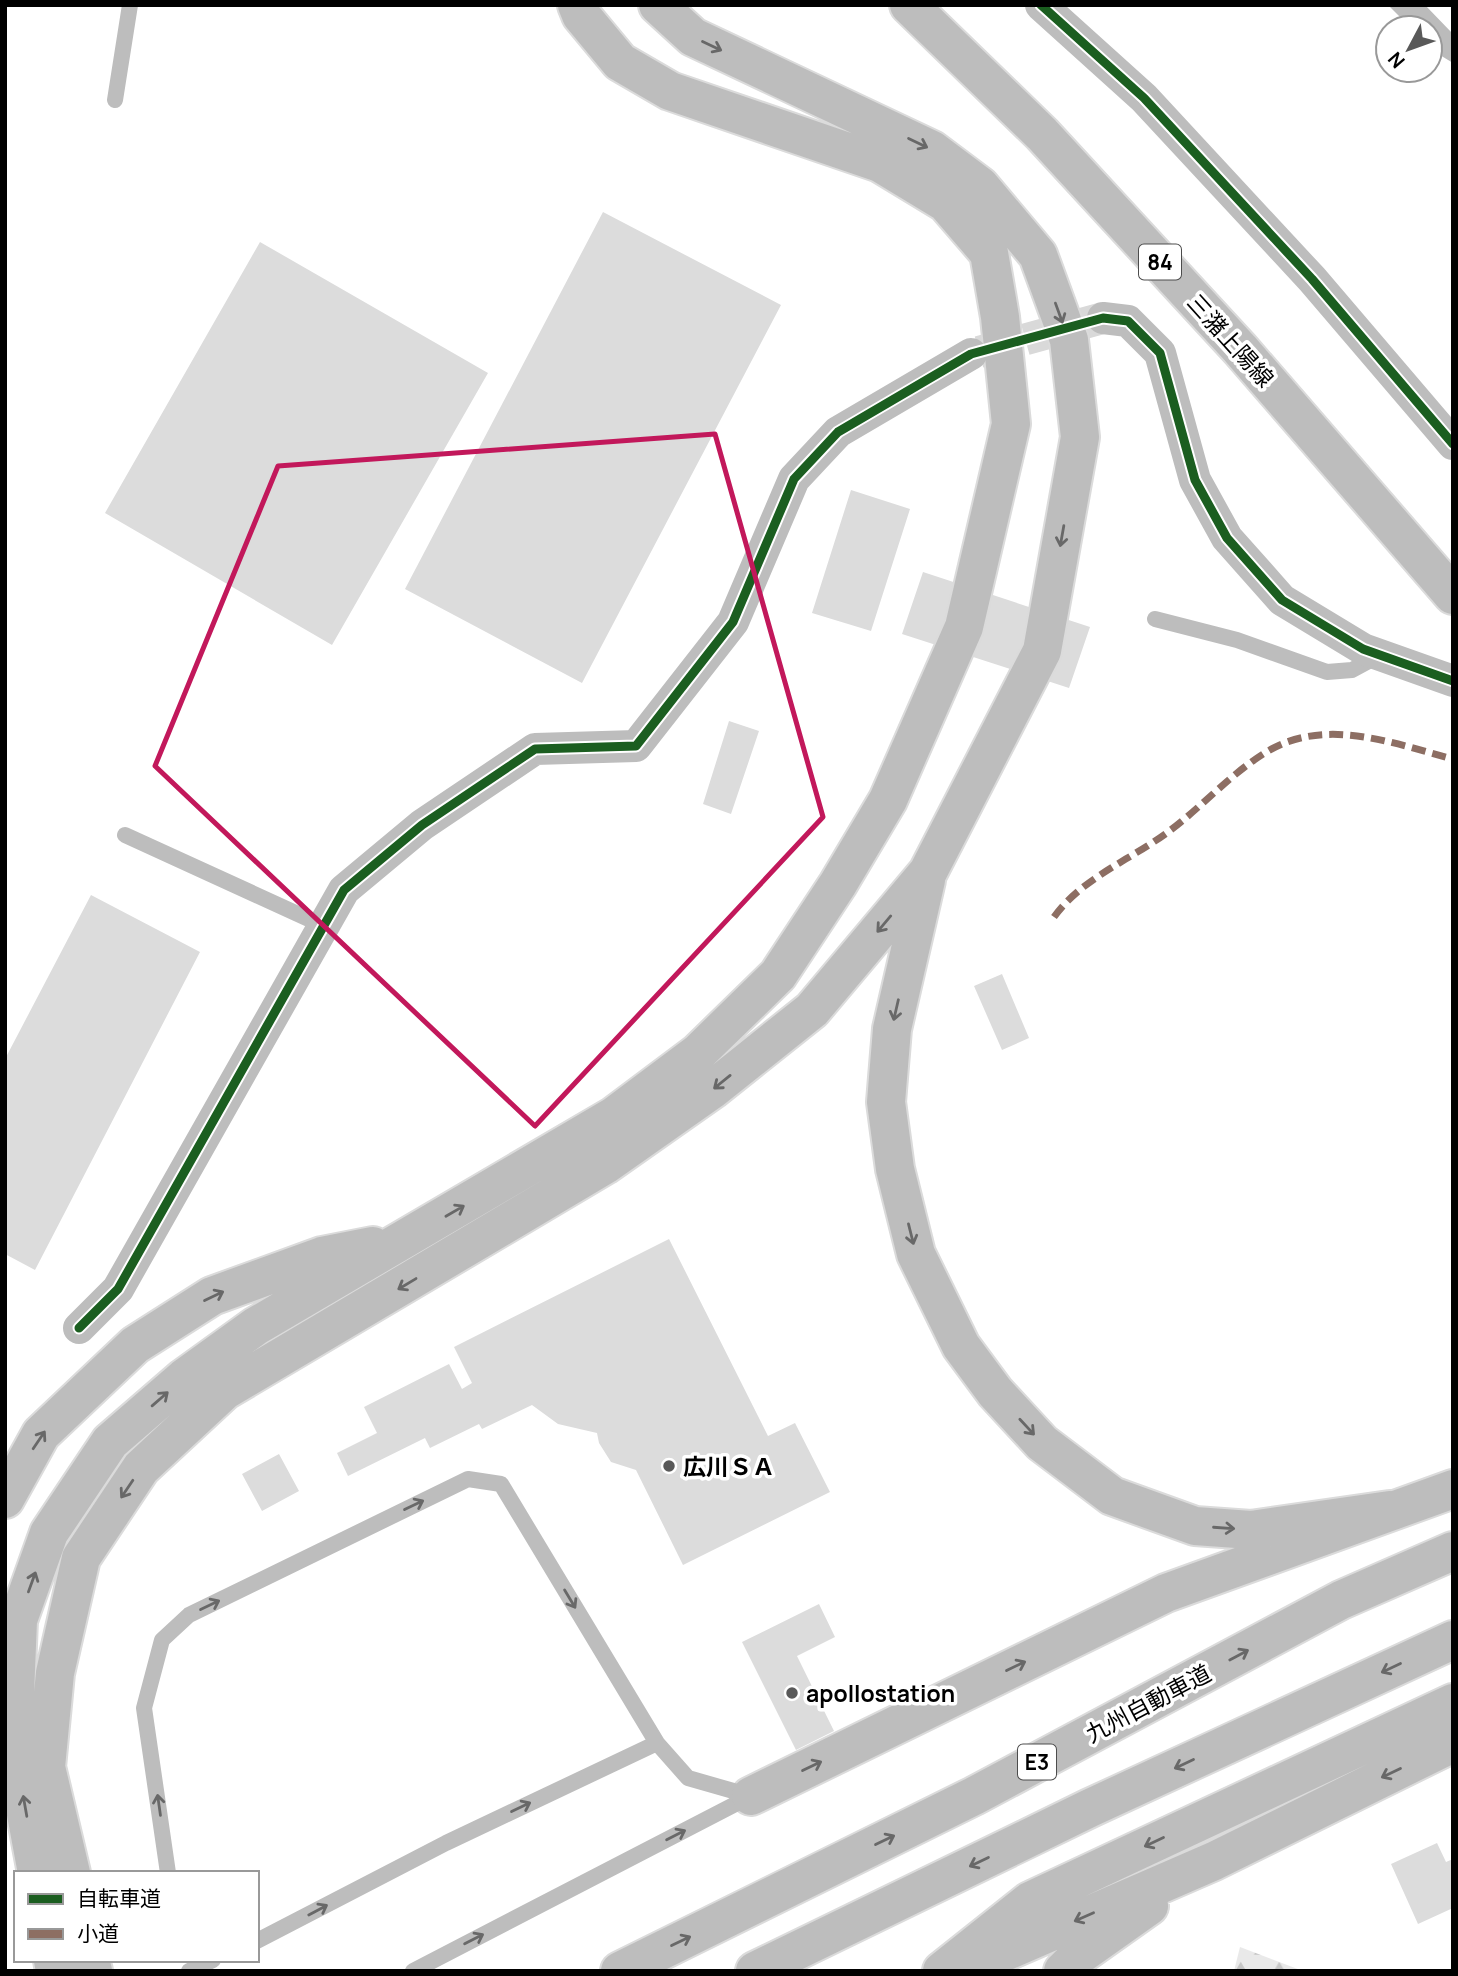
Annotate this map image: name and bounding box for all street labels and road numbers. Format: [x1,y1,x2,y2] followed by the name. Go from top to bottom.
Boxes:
[1139,244,1181,280] road number: 84
[1181,287,1281,393] street label: 三潴上陽線
[1080,1656,1216,1750] street label: 九州自動車道
[1018,1744,1056,1780] road number: E3

